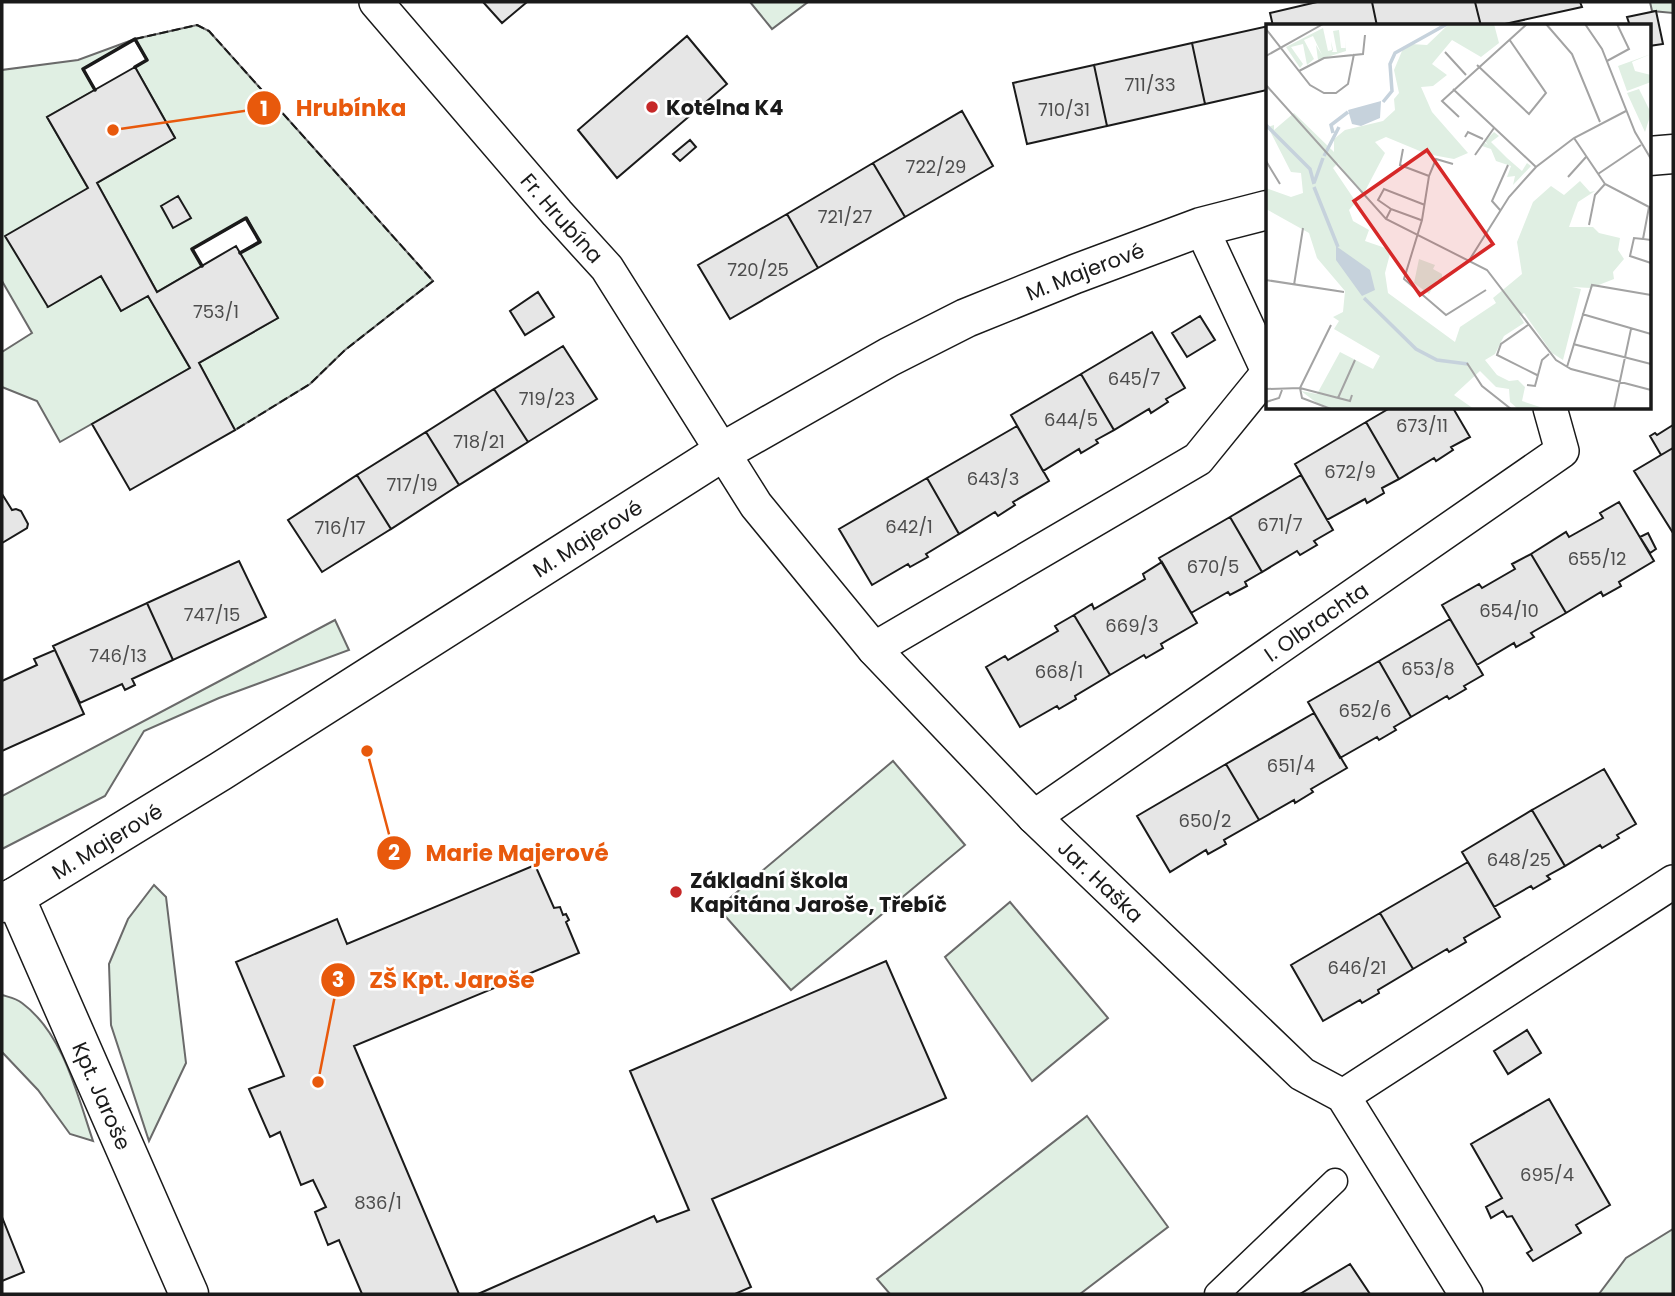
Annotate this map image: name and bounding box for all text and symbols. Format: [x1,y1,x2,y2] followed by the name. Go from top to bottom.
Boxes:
[1266,24,1650,410] inset map
[1124,72,1176,97] house number: 711/33
[247,86,420,130] callout: Hrubínka
[296,92,406,124] text: Hrubínka
[666,93,783,122] place label: Kotelna K4
[260,94,268,123] text: 1
[1038,97,1090,122] house number: 710/31
[644,99,660,115] marker: Kotelna K4
[906,154,966,179] house number: 722/29
[514,167,610,269] street label: Fr. Hrubína
[818,204,873,229] house number: 721/27
[1021,235,1148,307] street label: M. Majerové
[727,257,789,282] house number: 720/25
[193,299,239,324] house number: 753/1
[1108,366,1160,391] house number: 645/7
[519,386,575,411] house number: 719/23
[1044,407,1098,432] house number: 644/5
[1396,413,1448,438] house number: 673/11
[453,429,505,454] house number: 718/21
[1324,459,1376,484] house number: 672/9
[967,466,1019,491] house number: 643/3
[386,472,438,497] house number: 717/19
[527,492,648,584] street label: M. Majerové
[1257,512,1303,537] house number: 671/7
[885,514,933,539] house number: 642/1
[314,515,366,540] house number: 716/17
[1568,546,1626,571] house number: 655/12
[1187,554,1239,579] house number: 670/5
[1258,575,1374,668] street label: I. Olbrachta
[1479,598,1539,623] house number: 654/10
[184,602,240,627] house number: 747/15
[1105,613,1159,638] house number: 669/3
[89,643,147,668] house number: 746/13
[1401,656,1455,681] house number: 653/8
[1035,659,1083,684] house number: 668/1
[1338,698,1392,723] house number: 652/6
[1267,753,1315,778] house number: 651/4
[46,796,168,886] street label: M. Majerové
[1179,808,1231,833] house number: 650/2
[377,831,623,875] callout: Marie Majerové
[1052,833,1150,929] street label: Jar. Haška
[425,837,609,869] text: Marie Majerové
[388,838,400,867] text: 2
[1487,847,1551,872] house number: 648/25
[690,866,947,919] place label: Základní škola Kapitána Jaroše, Třebíč
[668,884,684,900] marker: Základní škola Kapitána Jaroše, Třebíč
[1328,955,1386,980] house number: 646/21
[321,958,549,1002] callout: ZŠ Kpt. Jaroše
[369,964,535,996] text: ZŠ Kpt. Jaroše
[332,965,344,994] text: 3
[66,1037,138,1154] street label: Kpt. Jaroše
[1520,1162,1574,1187] house number: 695/4
[354,1190,402,1215] house number: 836/1

